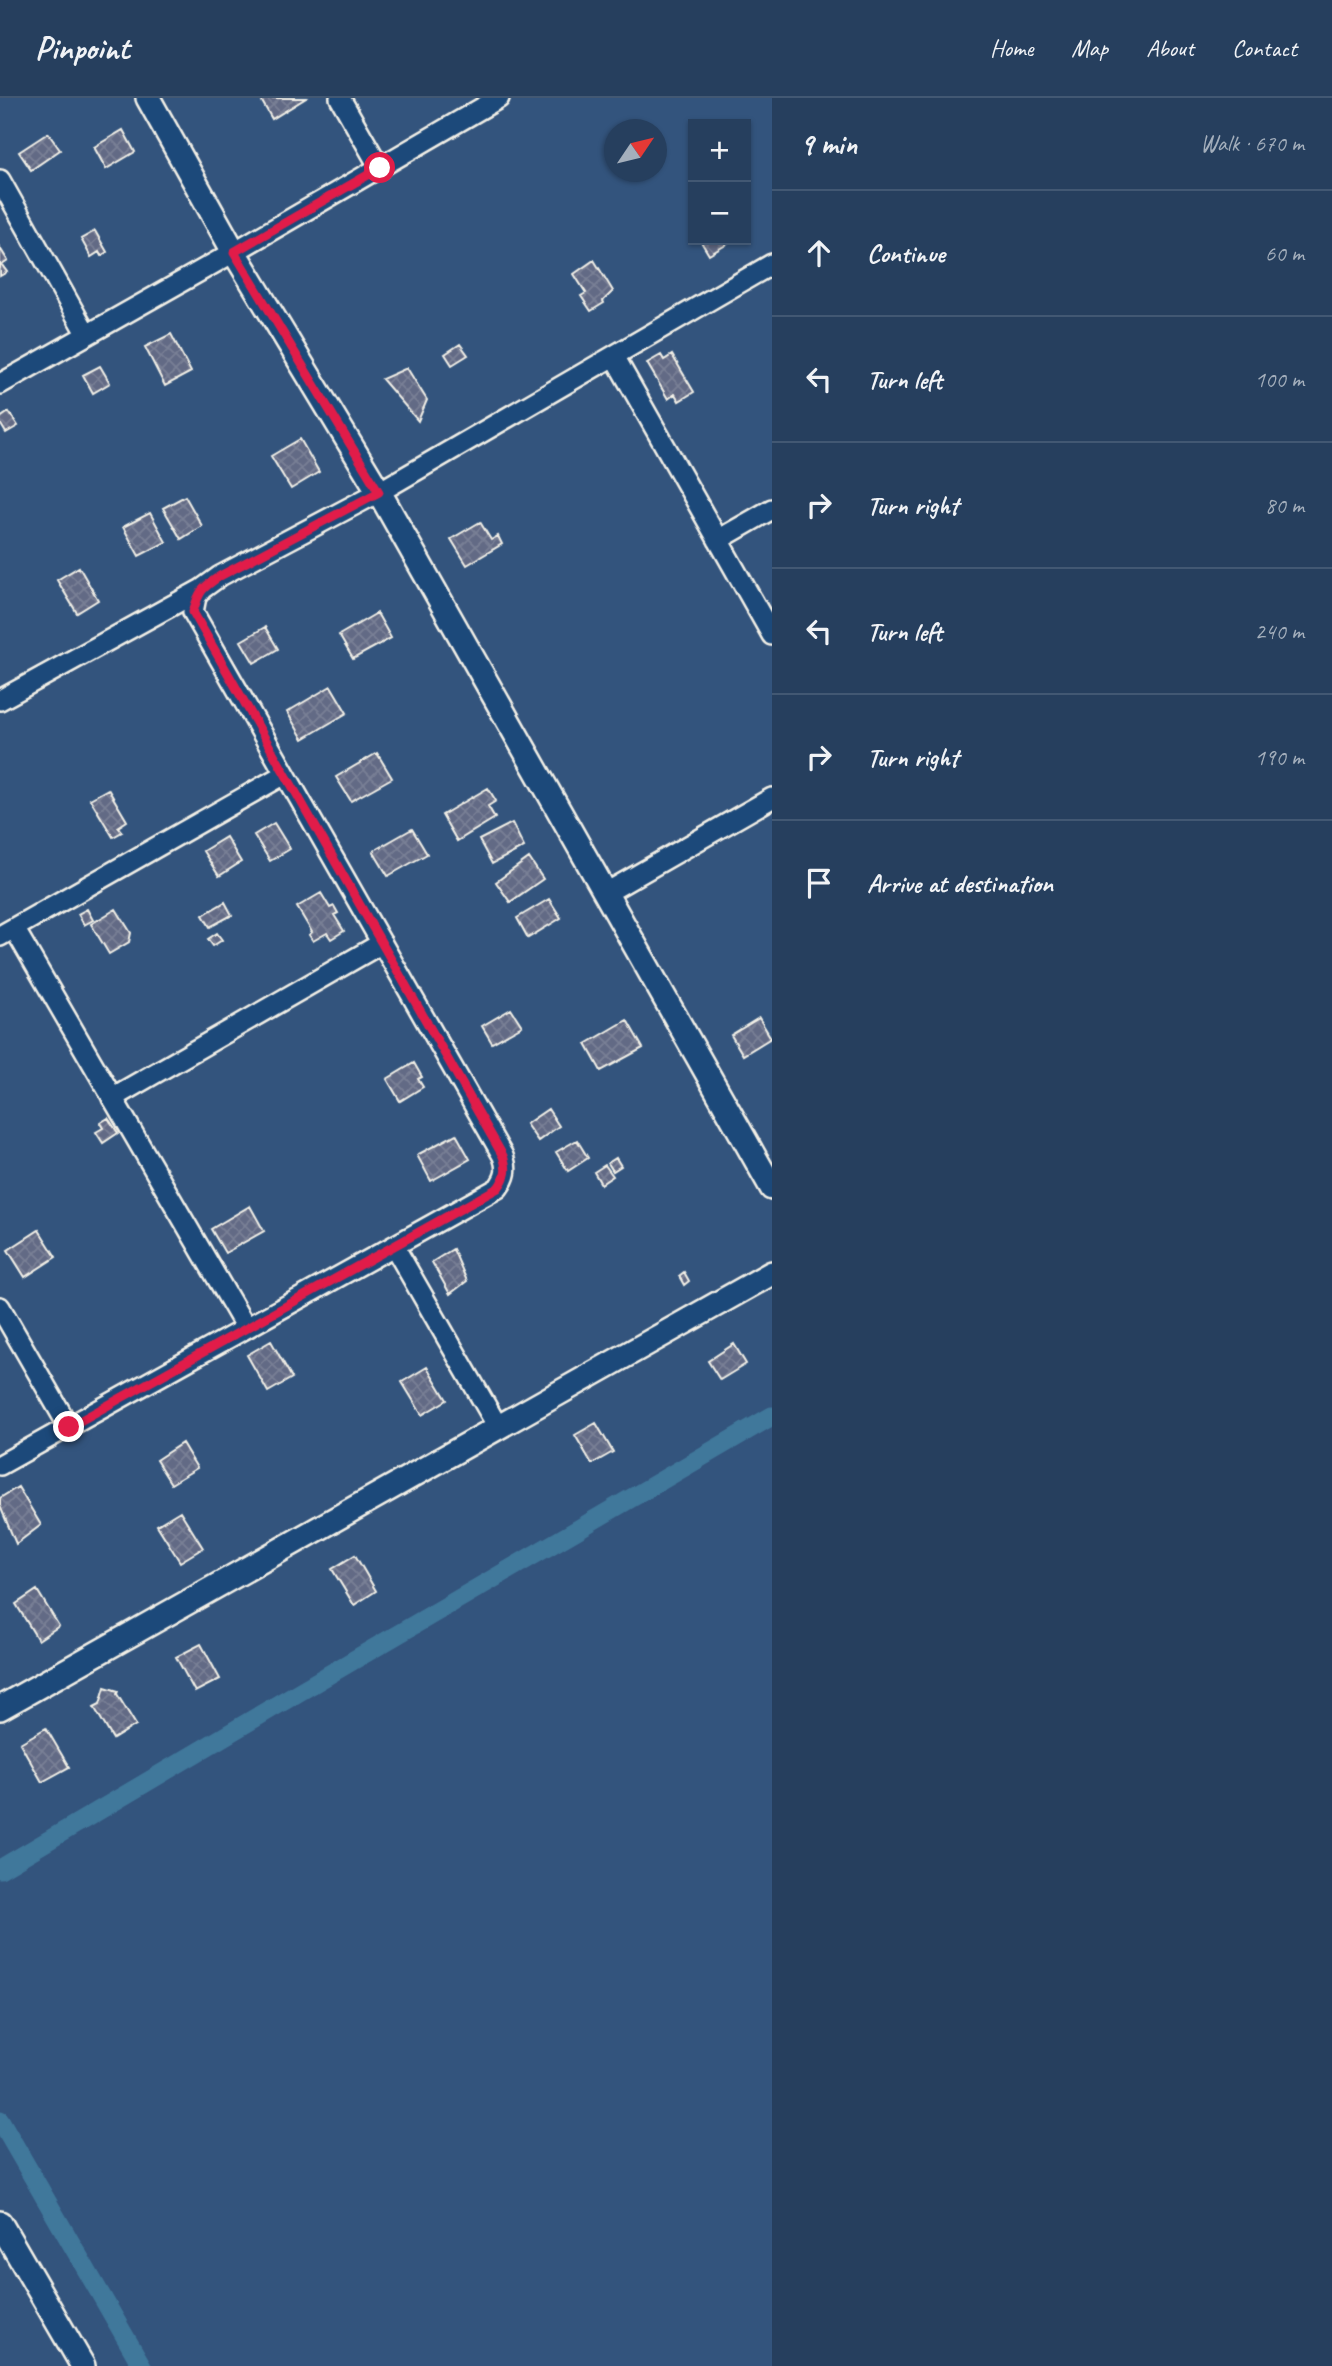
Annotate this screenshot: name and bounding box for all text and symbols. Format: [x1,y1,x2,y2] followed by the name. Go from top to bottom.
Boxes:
[35,27,129,69] text: Pinpoint
[990,33,1033,63] text: Home
[1071,33,1108,63] text: Map
[1146,33,1194,63] text: About
[1232,33,1297,63] text: Contact
[604,119,667,182] north arrow
[688,119,751,245] map controls
[688,119,751,182] button: +
[800,125,857,163] text: 9 min
[1200,129,1304,158] text: Walk · 670 m
[364,152,395,183] route start
[688,182,751,245] button: −
[800,234,838,272] icon: ahead
[867,237,945,270] text: Continue
[1265,239,1304,268] text: 60 m
[800,360,838,398] icon: left
[867,363,942,396] text: Turn left
[1255,365,1304,394] text: 100 m
[800,486,838,524] icon: right
[867,489,958,522] text: Turn right
[1265,491,1304,520] text: 80 m
[800,612,838,650] icon: left
[867,615,942,648] text: Turn left
[1255,617,1304,646] text: 240 m
[800,738,838,776] icon: right
[867,741,958,774] text: Turn right
[1255,743,1304,772] text: 190 m
[800,864,838,902] icon: arrive
[867,867,1053,900] text: Arrive at destination
[53,1411,84,1442] route end

